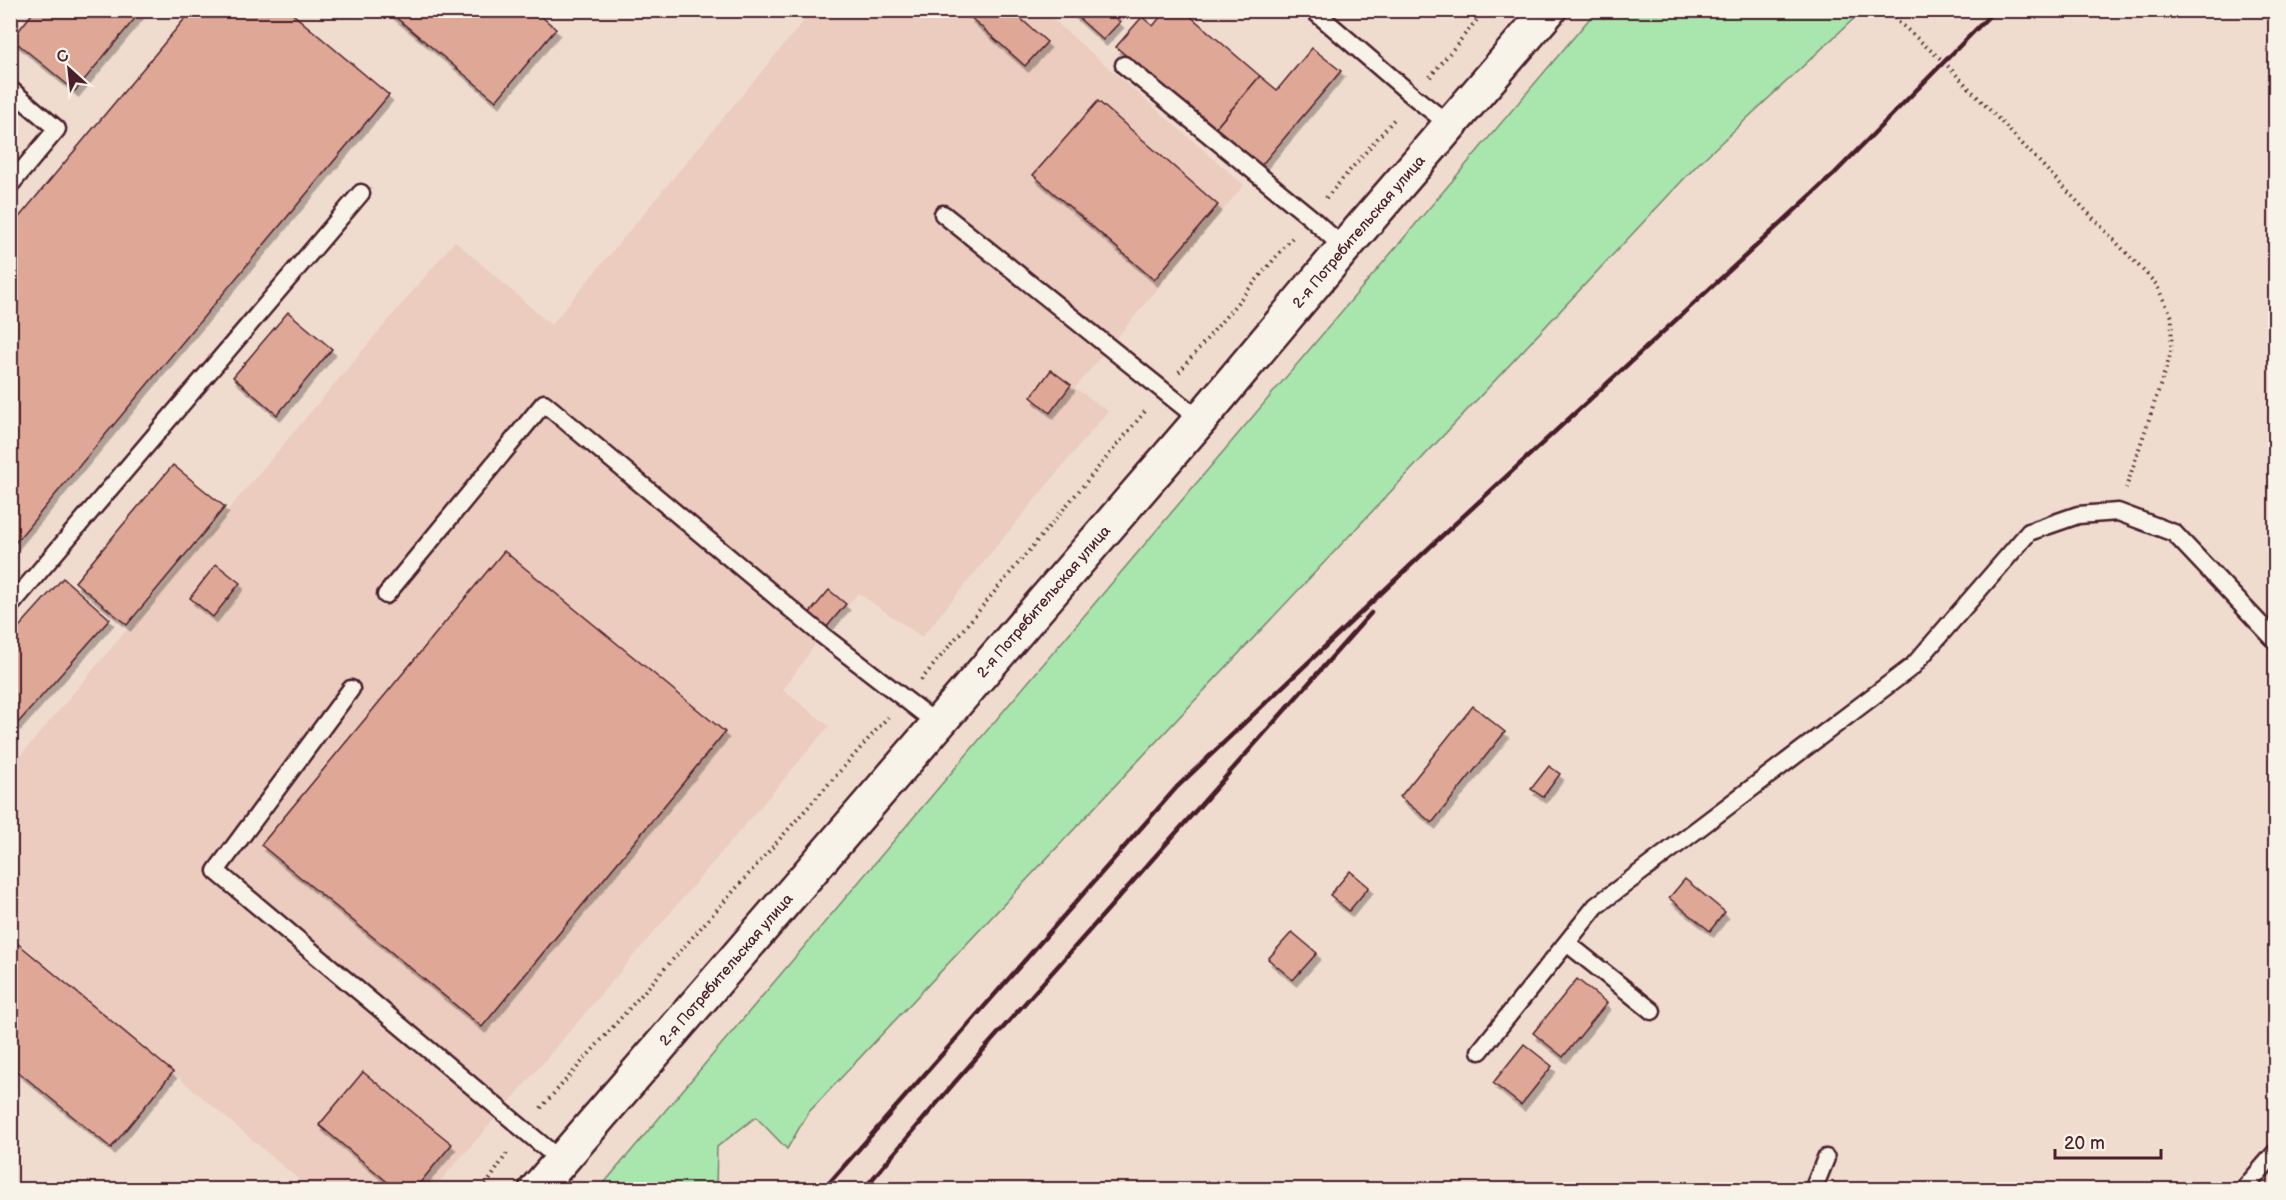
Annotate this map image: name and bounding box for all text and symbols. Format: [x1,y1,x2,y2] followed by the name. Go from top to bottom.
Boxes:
[39,39,99,99] north arrow
[54,46,72,68] text: С
[1289,151,1430,312] street label: 2-я Потребительская улица
[973,522,1115,682] street label: 2-я Потребительская улица
[655,890,797,1050] street label: 2-я Потребительская улица
[2055,1122,2162,1160] scale bar
[2064,1133,2105,1154] text: 20 m

